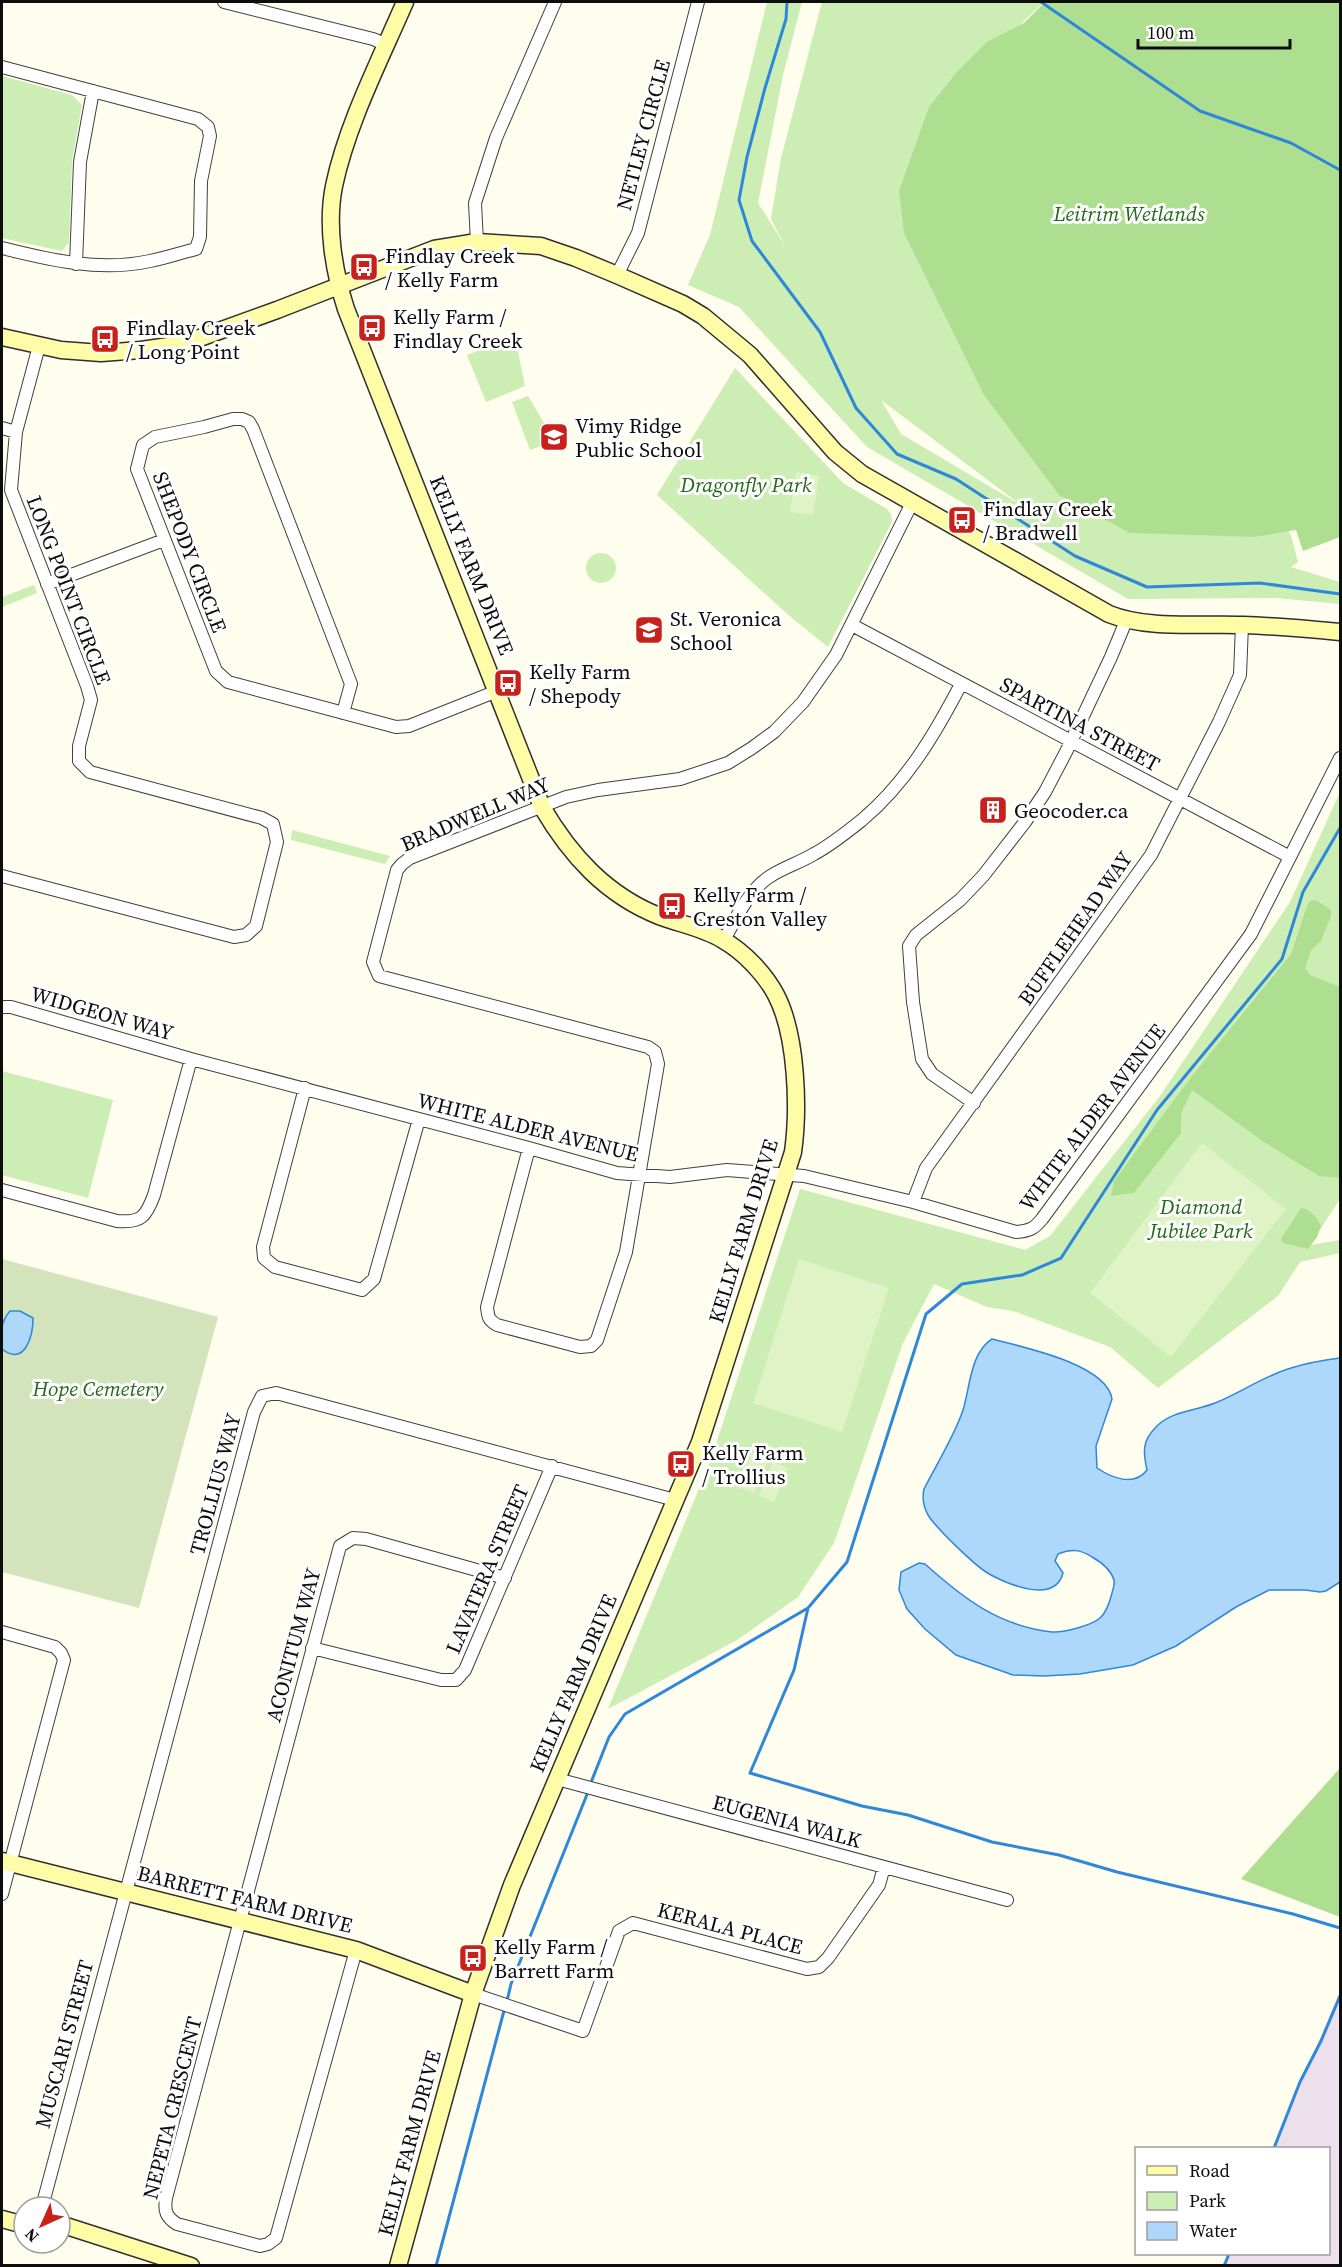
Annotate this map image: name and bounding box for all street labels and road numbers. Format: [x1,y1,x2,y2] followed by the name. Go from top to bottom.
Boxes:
[609,56,677,214] street label: NETLEY CIRCLE
[146,467,234,637] street label: SHEPODY CIRCLE
[423,471,521,659] street label: KELLY FARM DRIVE
[20,491,118,689] street label: LONG POINT CIRCLE
[995,670,1165,779] street label: SPARTINA STREET
[396,769,555,858] street label: BRADWELL WAY
[1011,845,1139,1011] street label: BUFFLEHEAD WAY
[27,979,177,1047] street label: WIDGEON WAY
[1012,1018,1172,1216] street label: WHITE ALDER AVENUE
[414,1085,642,1169] street label: WHITE ALDER AVENUE
[701,1135,785,1327] street label: KELLY FARM DRIVE
[182,1409,248,1558] street label: TROLLIUS WAY
[438,1480,536,1658] street label: LAVATERA STREET
[259,1564,328,1725] street label: ACONITUM WAY
[522,1589,624,1777] street label: KELLY FARM DRIVE
[709,1787,865,1855] street label: EUGENIA WALK
[134,1858,356,1940] street label: BARRETT FARM DRIVE
[654,1895,806,1961] street label: KERALA PLACE
[28,1956,100,2131] street label: MUSCARI STREET
[135,2013,209,2202] street label: NEPETA CRESCENT
[370,2047,448,2239] street label: KELLY FARM DRIVE

